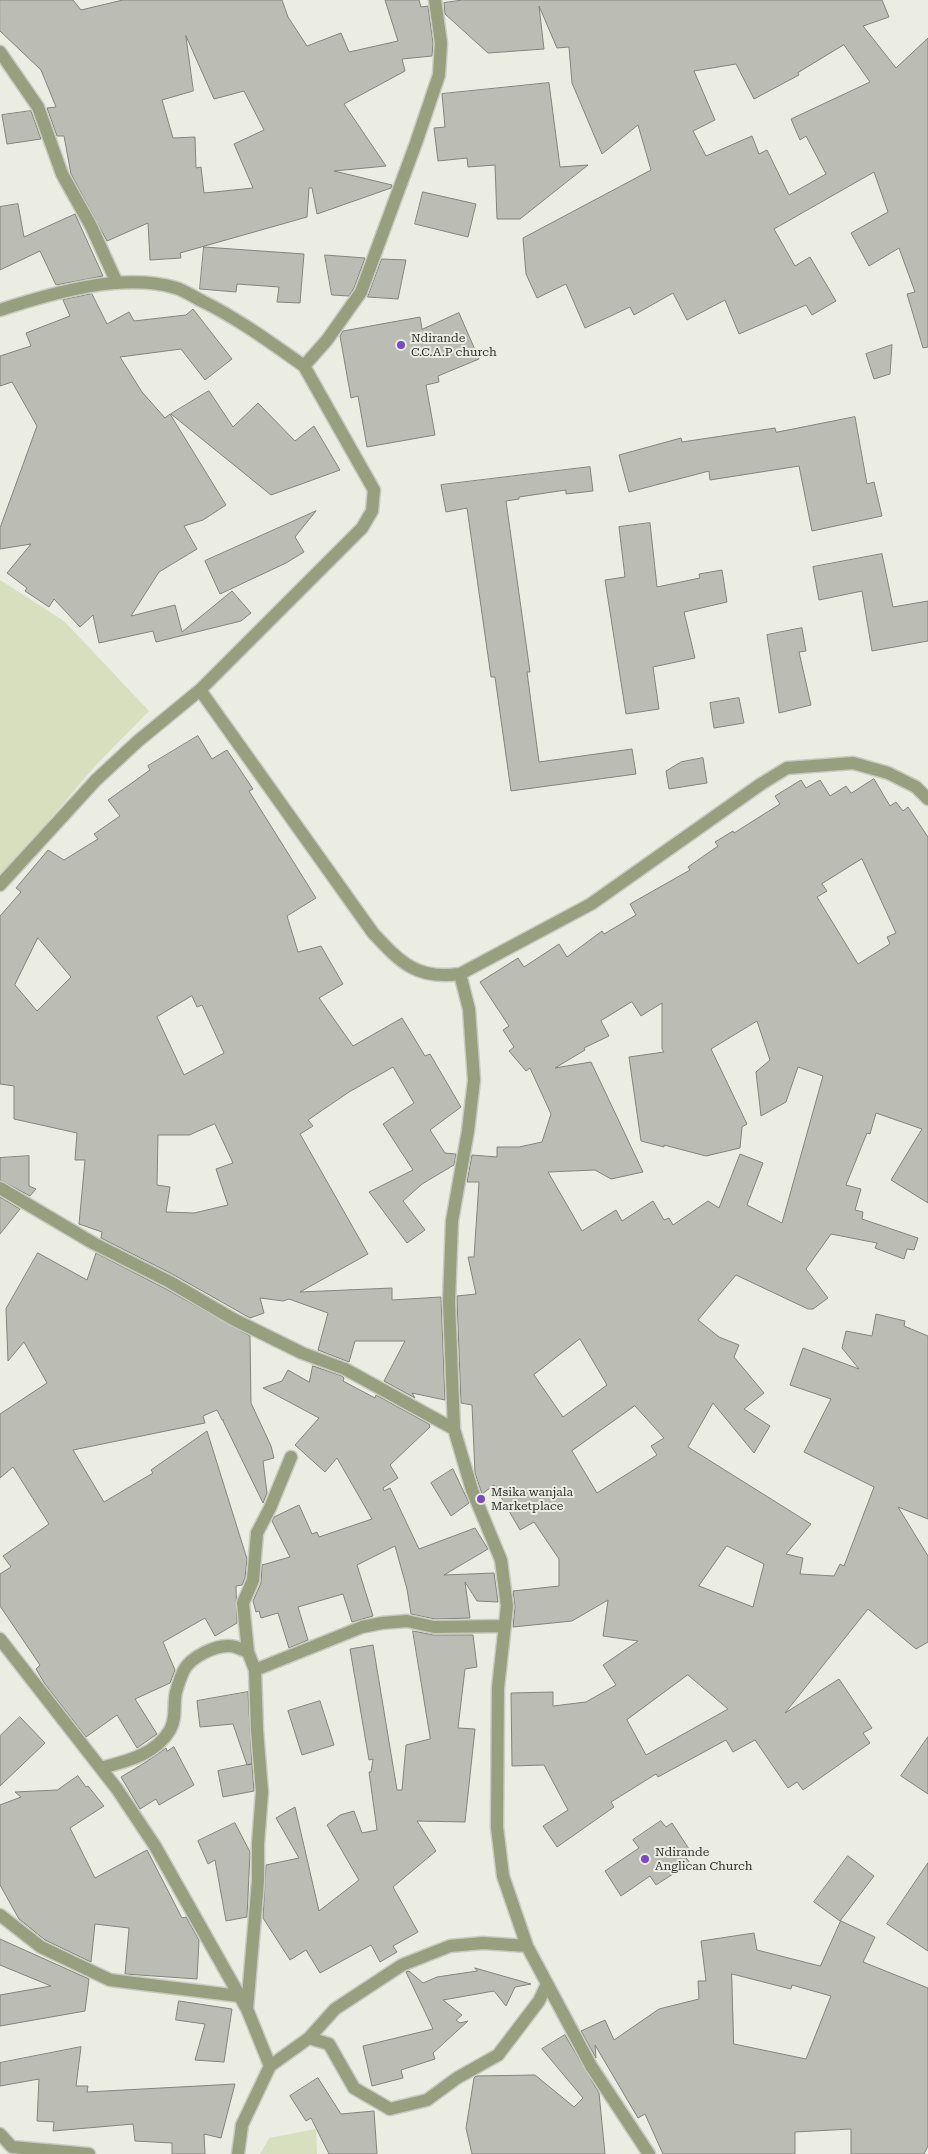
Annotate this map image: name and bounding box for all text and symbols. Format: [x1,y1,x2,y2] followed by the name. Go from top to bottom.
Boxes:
[411,331,497,359] place label: Ndirande C.C.A.P church
[395,339,407,351] marker: Ndirande C.C.A.P church
[491,1485,573,1513] place label: Msika wanjala Marketplace
[475,1493,487,1505] marker: Msika wanjala Marketplace
[655,1845,752,1873] place label: Ndirande Anglican Church
[639,1853,651,1865] marker: Ndirande Anglican Church

